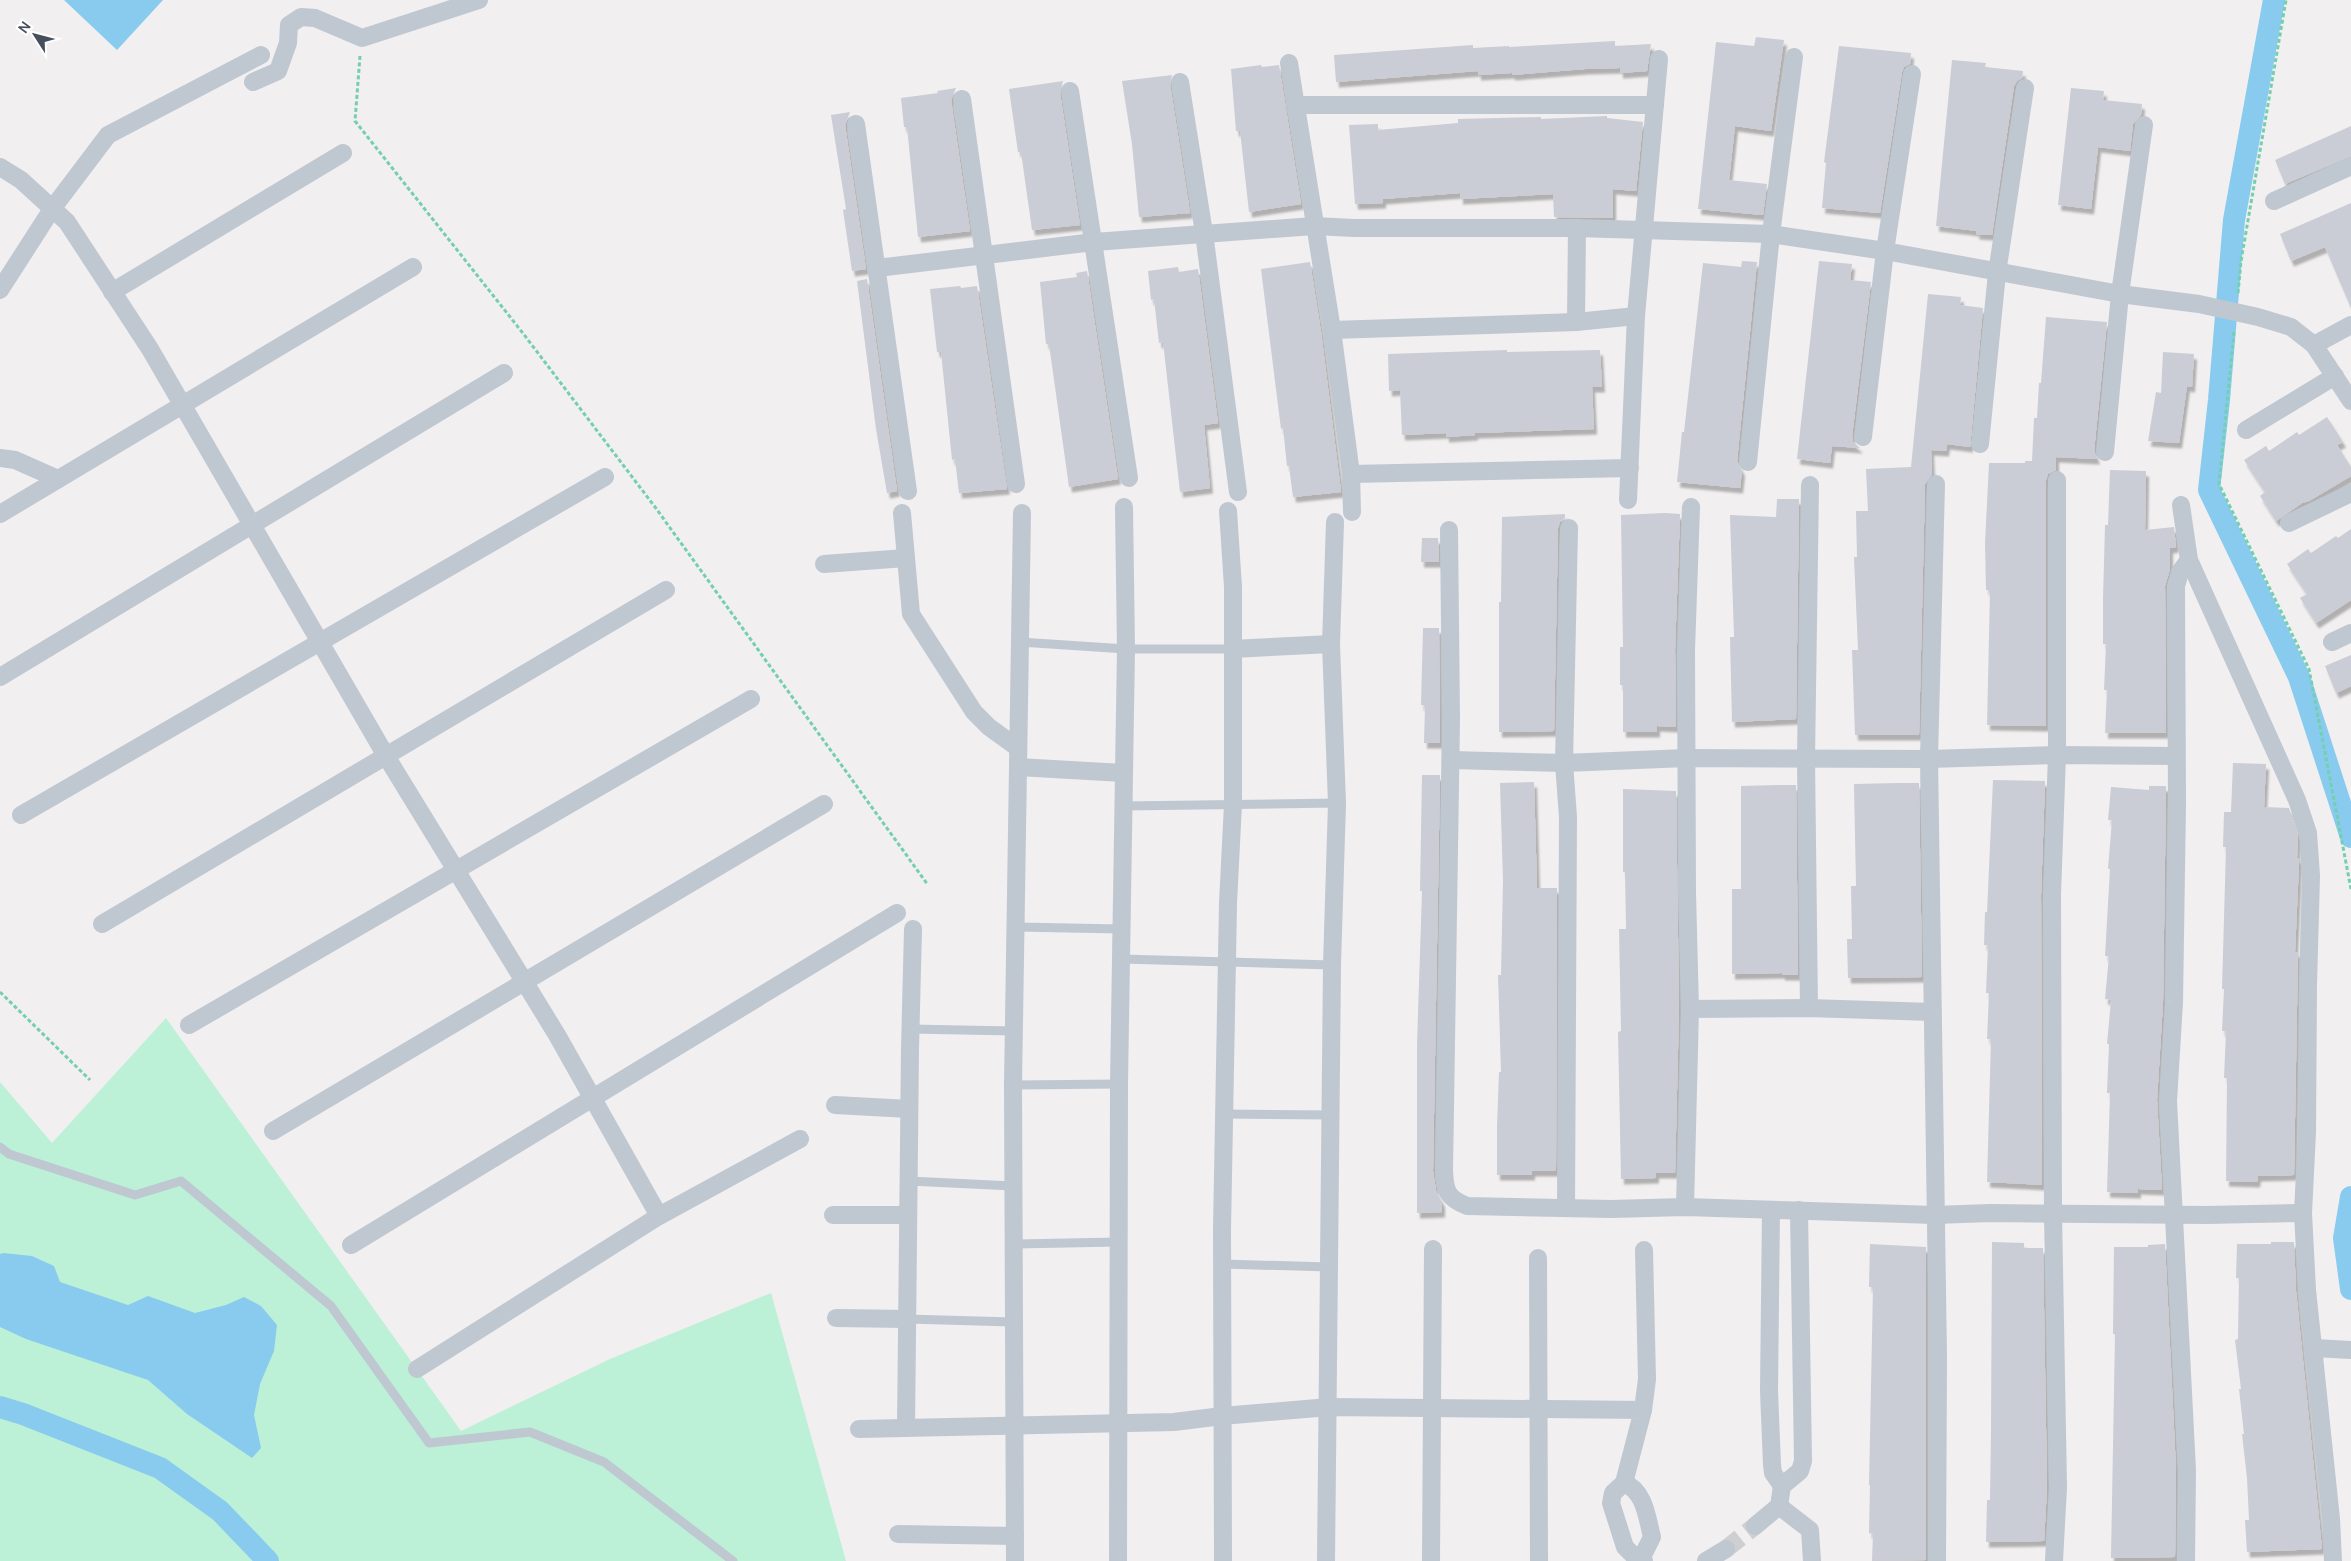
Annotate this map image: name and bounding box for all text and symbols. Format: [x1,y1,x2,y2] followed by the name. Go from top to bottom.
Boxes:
[10,10,60,60] north arrow
[13,17,35,37] text: N

